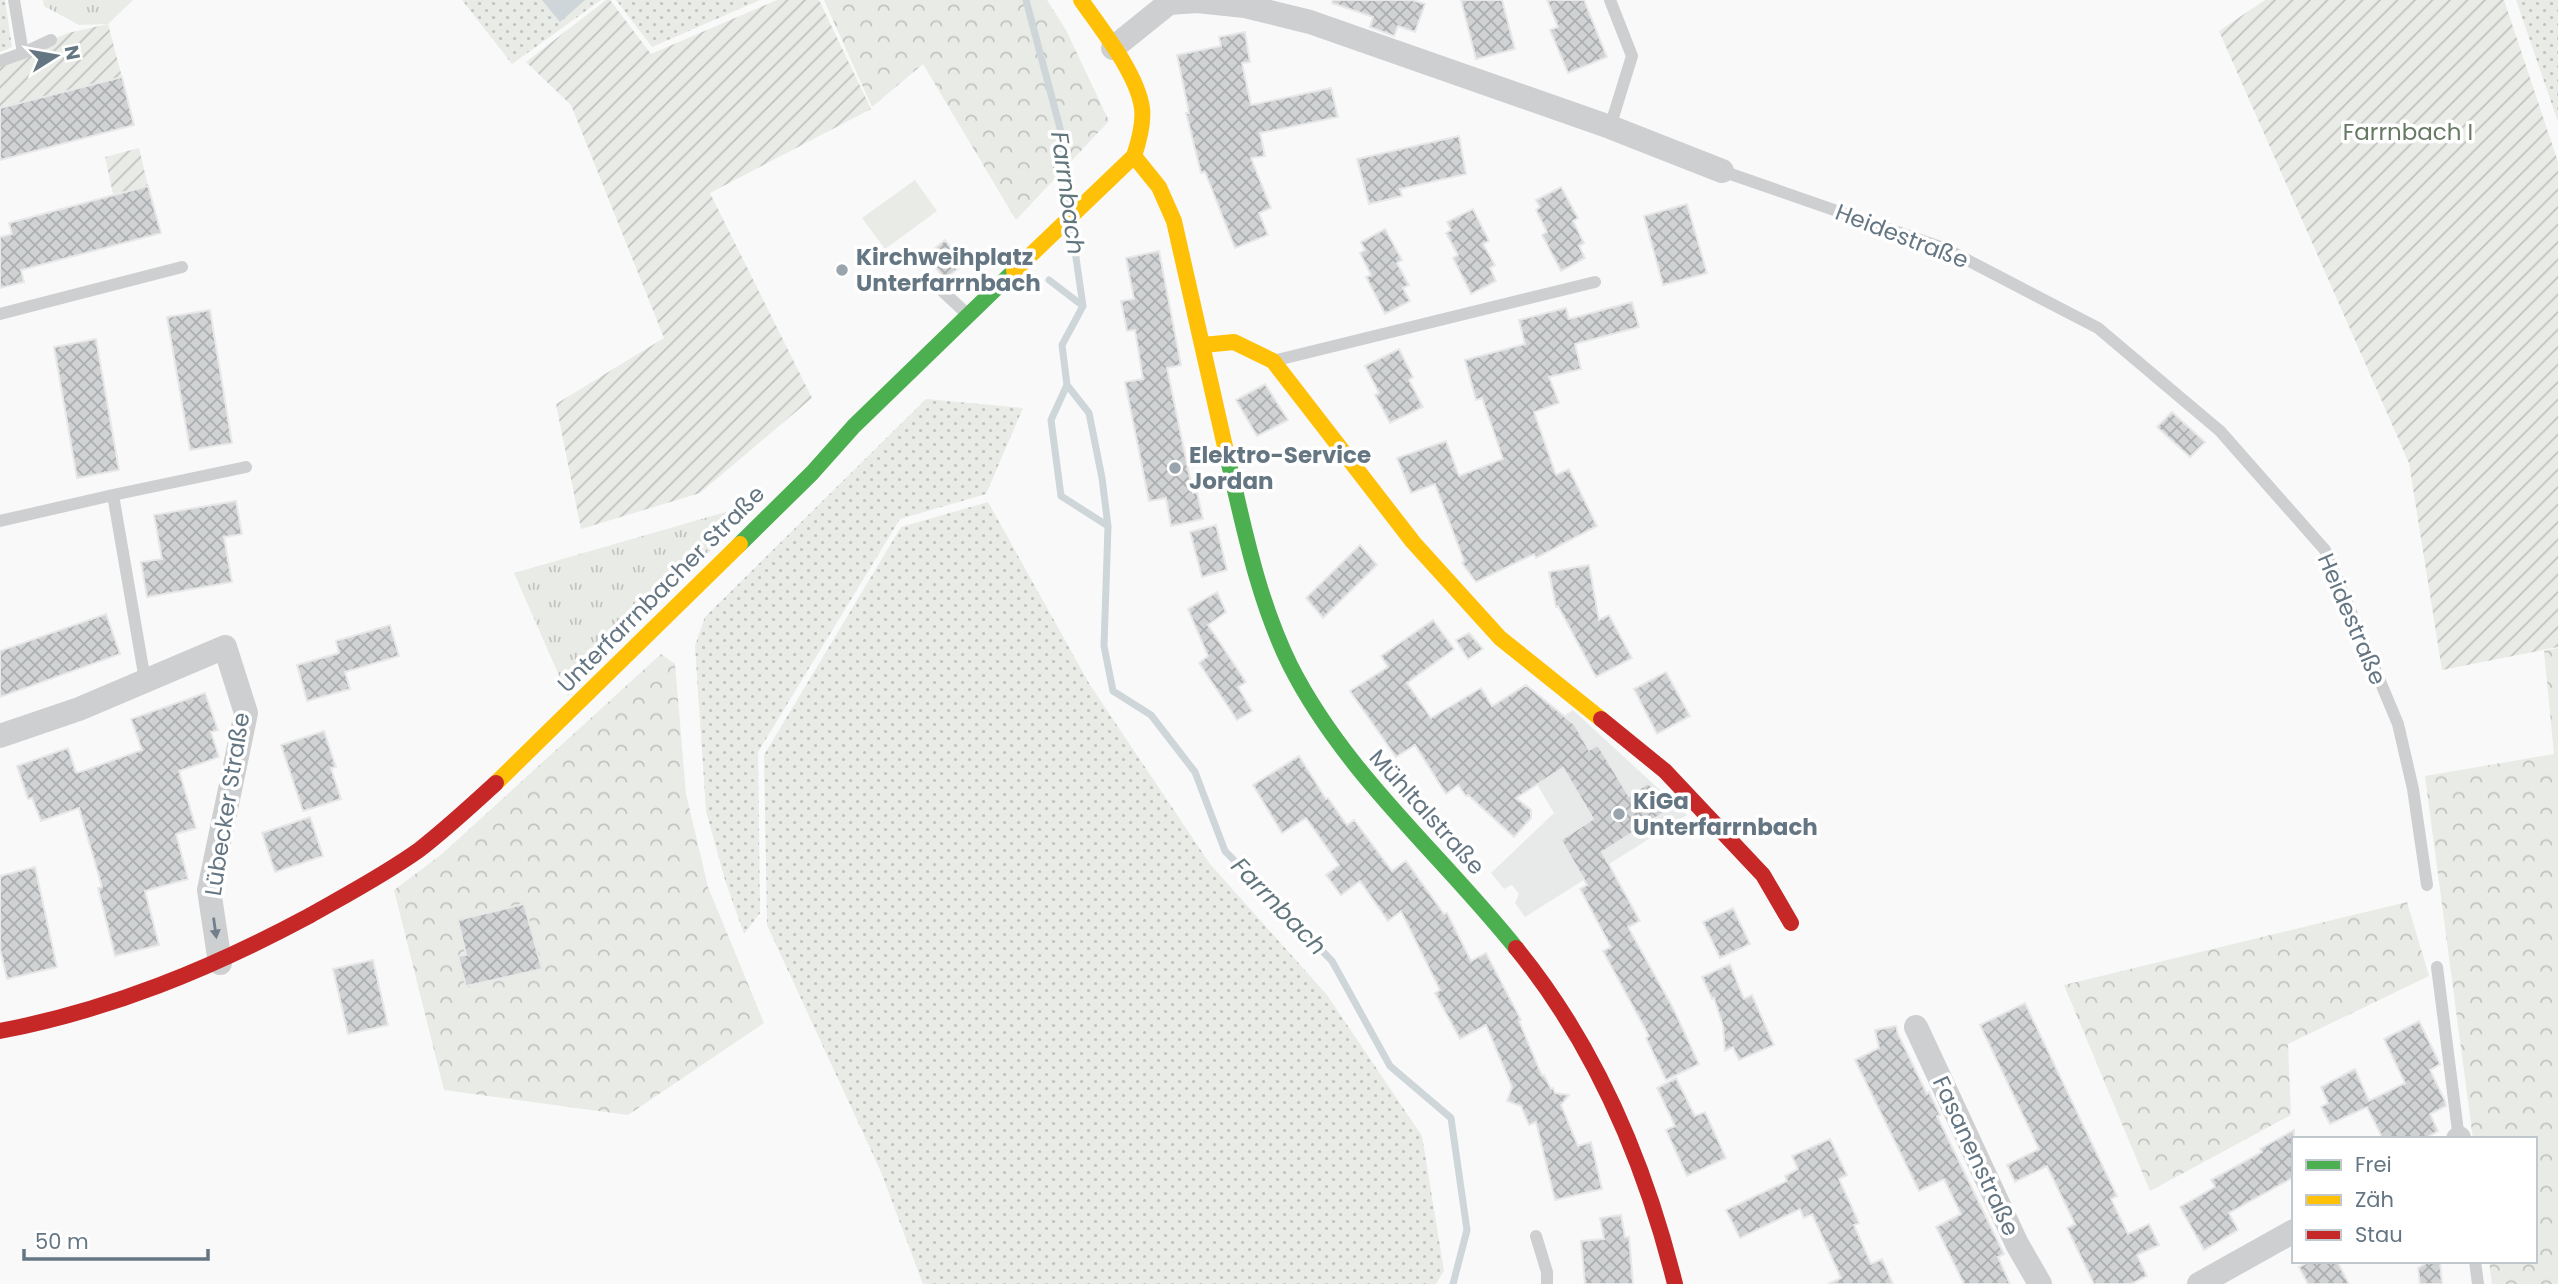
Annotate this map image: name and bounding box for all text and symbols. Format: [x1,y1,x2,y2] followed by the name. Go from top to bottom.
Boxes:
[21,21,91,91] north arrow
[58,43,87,62] text: N
[2343,116,2473,148] park label: Farrnbach I
[1043,129,1093,257] water label: Farrnbach
[1831,196,1973,276] street label: Heidestraße
[856,241,1041,299] place label: Kirchweihplatz Unterfarrnbach
[834,262,850,278] marker: Kirchweihplatz Unterfarrnbach
[1189,439,1371,497] place label: Elektro-Service Jordan
[1167,460,1183,476] marker: Elektro-Service Jordan
[550,478,772,700] street label: Unterfarrnbacher Straße
[2310,548,2394,690] street label: Heidestraße
[197,710,257,898] street label: Lübecker Straße
[1362,742,1492,882] street label: Mühltalstraße
[1633,785,1818,843] place label: KiGa Unterfarrnbach
[1611,806,1627,822] marker: KiGa Unterfarrnbach
[1224,850,1334,962] water label: Farrnbach
[210,918,221,940] one-way arrow
[1925,1071,2027,1241] street label: Fasanenstraße
[2292,1137,2537,1263] legend
[2355,1150,2392,1179] text: Frei
[2355,1185,2394,1214] text: Zäh
[24,1218,208,1262] scale bar
[2355,1220,2403,1249] text: Stau
[35,1227,89,1256] text: 50 m

